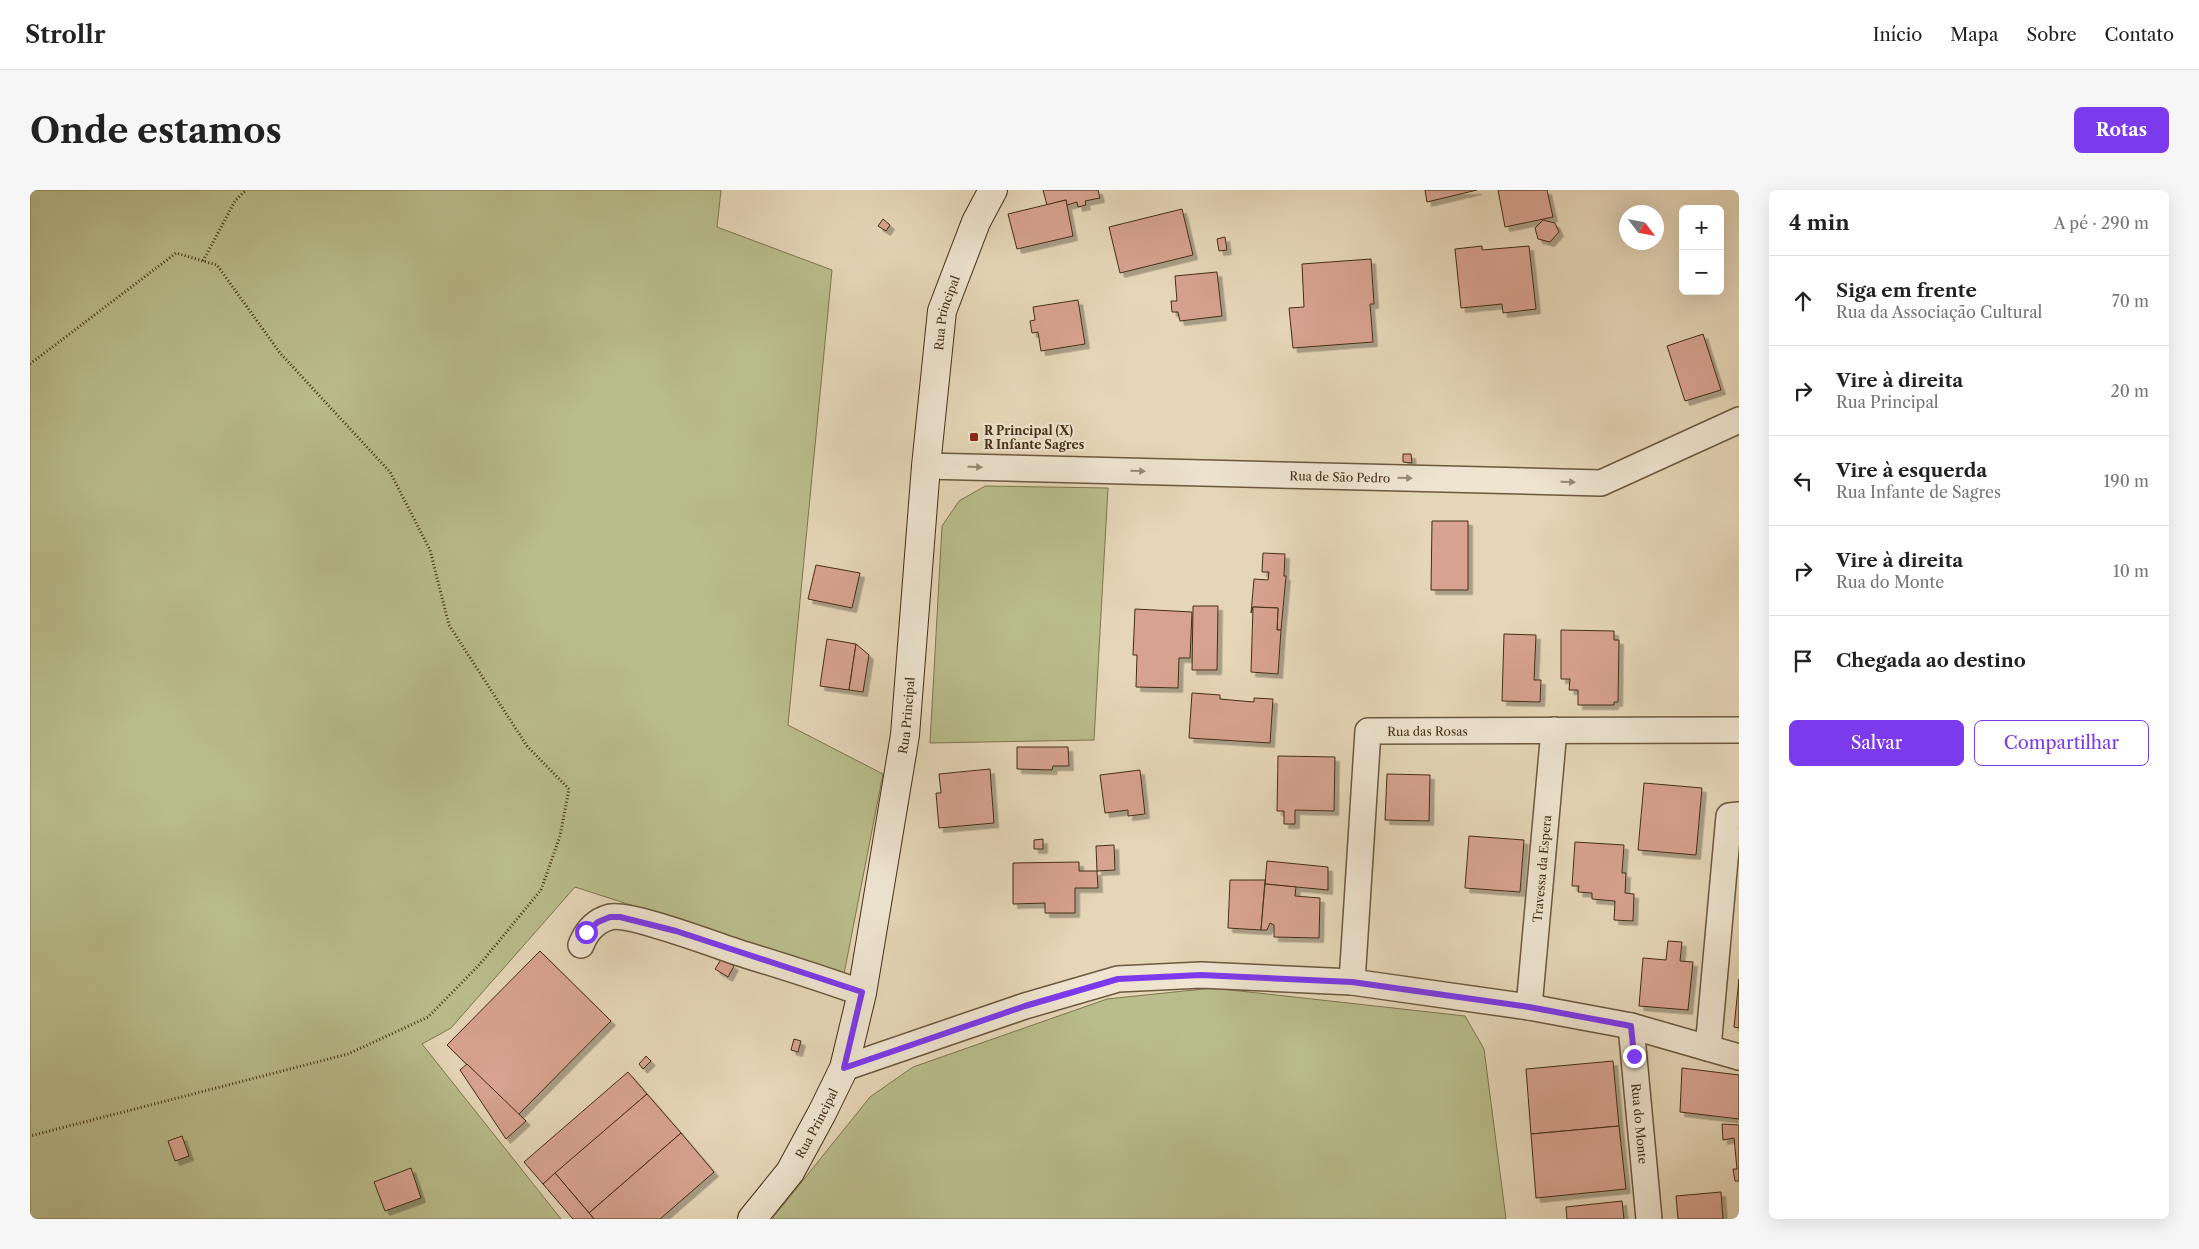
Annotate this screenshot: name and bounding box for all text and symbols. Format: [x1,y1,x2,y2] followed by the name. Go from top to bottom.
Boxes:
[25,20,105,49] text: Strollr
[1873,24,1922,46] text: Início
[1950,24,1998,46] text: Mapa
[2026,24,2077,46] text: Sobre
[2105,24,2174,46] text: Contato
[2074,107,2169,153] button: Rotas
[30,109,282,152] text: Onde estamos
[1619,205,1664,250] north arrow
[1679,205,1724,295] map controls
[1679,205,1724,250] button: +
[1789,210,1850,235] text: 4 min
[2054,213,2149,233] text: A pé · 290 m
[1679,250,1724,295] button: −
[930,273,963,351] street label: Rua Principal
[1836,279,1977,302] text: Siga em frente
[1789,287,1817,315] icon: ahead
[2112,291,2149,311] text: 70 m
[1836,302,2042,322] text: Rua da Associação Cultural
[1836,369,1963,392] text: Vire à direita
[1789,377,1817,405] icon: right
[2110,381,2149,401] text: 20 m
[1836,392,1939,412] text: Rua Principal
[984,423,1085,452] place label: R Principal (X) R Infante Sagres
[968,431,980,443] marker: R Principal (X) R Infante Sagres
[1836,459,1987,482] text: Vire à esquerda
[967,464,983,472] one-way arrow
[1130,467,1146,475] one-way arrow
[1789,467,1817,495] icon: left
[1289,468,1390,485] street label: Rua de São Pedro
[2104,471,2149,491] text: 190 m
[1397,474,1413,482] one-way arrow
[1560,478,1576,486] one-way arrow
[1836,482,2001,502] text: Rua Infante de Sagres
[1836,549,1963,572] text: Vire à direita
[1789,557,1817,585] icon: right
[2113,561,2149,581] text: 10 m
[1836,572,1944,592] text: Rua do Monte
[1789,647,1817,675] icon: arrive
[1836,649,2026,672] text: Chegada ao destino
[895,676,917,755] street label: Rua Principal
[1789,720,1964,766] button: Salvar
[1974,720,2149,766] button: Compartilhar
[1387,723,1468,738] street label: Rua das Rosas
[1529,814,1554,923] street label: Travessa da Espera
[575,921,598,944] route start
[1623,1045,1646,1068] route end
[1629,1082,1651,1165] street label: Rua do Monte
[792,1085,841,1161] street label: Rua Principal

